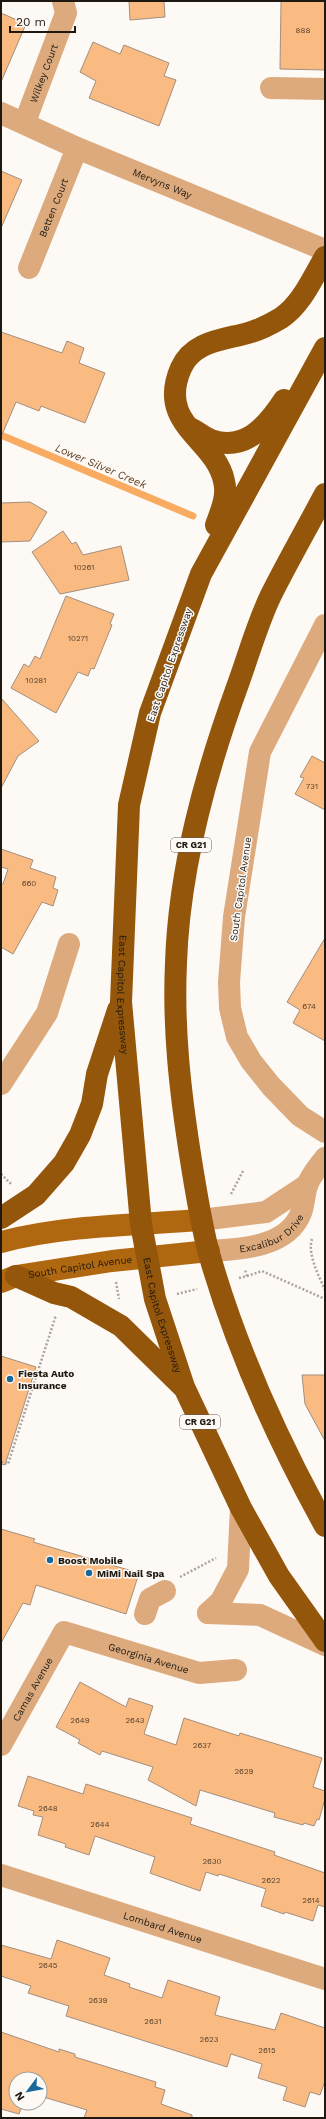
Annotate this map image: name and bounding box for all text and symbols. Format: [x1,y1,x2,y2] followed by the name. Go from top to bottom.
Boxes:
[10,8,75,34] scale bar
[16,15,46,29] text: 20 m
[296,26,310,35] house number: 888
[28,42,60,104] street label: Wilkey Court
[131,166,194,201] street label: Mervyns Way
[37,176,71,239] street label: Betten Court
[53,441,149,492] water label: Lower Silver Creek
[74,563,94,572] house number: 10261
[145,606,194,723] street label: East Capitol Expressway
[68,634,88,643] house number: 10271
[26,676,46,685] house number: 10281
[306,782,318,791] house number: 731
[228,836,253,942] street label: South Capitol Avenue
[171,838,211,852] road number: CR G21
[22,879,36,888] house number: 660
[115,935,131,1056] street label: East Capitol Expressway
[302,1002,316,1011] house number: 674
[239,1212,306,1255] street label: Excalibur Drive
[27,1254,133,1280] street label: South Capitol Avenue
[141,1256,184,1375] street label: East Capitol Expressway
[18,1368,74,1391] place label: Fiesta Auto Insurance
[5,1374,15,1384] marker: Fiesta Auto Insurance
[180,1415,220,1429] road number: CR G21
[45,1555,55,1565] marker: Boost Mobile
[58,1555,123,1566] place label: Boost Mobile
[84,1568,94,1578] marker: MiMi Nail Spa
[97,1568,165,1579] place label: MiMi Nail Spa
[107,1641,190,1676] street label: Georginia Avenue
[10,1655,55,1723] street label: Camas Avenue
[70,1716,90,1725] house number: 2649
[125,1716,145,1725] house number: 2643
[193,1741,212,1750] house number: 2637
[234,1767,254,1776] house number: 2629
[38,1804,58,1813] house number: 2648
[90,1820,110,1829] house number: 2644
[202,1857,222,1866] house number: 2630
[262,1876,281,1885] house number: 2622
[302,1896,320,1905] house number: 2614
[122,1910,204,1945] street label: Lombard Avenue
[38,1961,58,1970] house number: 2645
[88,1996,108,2005] house number: 2639
[144,2017,162,2026] house number: 2631
[200,2035,219,2044] house number: 2623
[258,2046,276,2055] house number: 2615
[8,2071,48,2111] north arrow
[12,2089,28,2103] text: N

